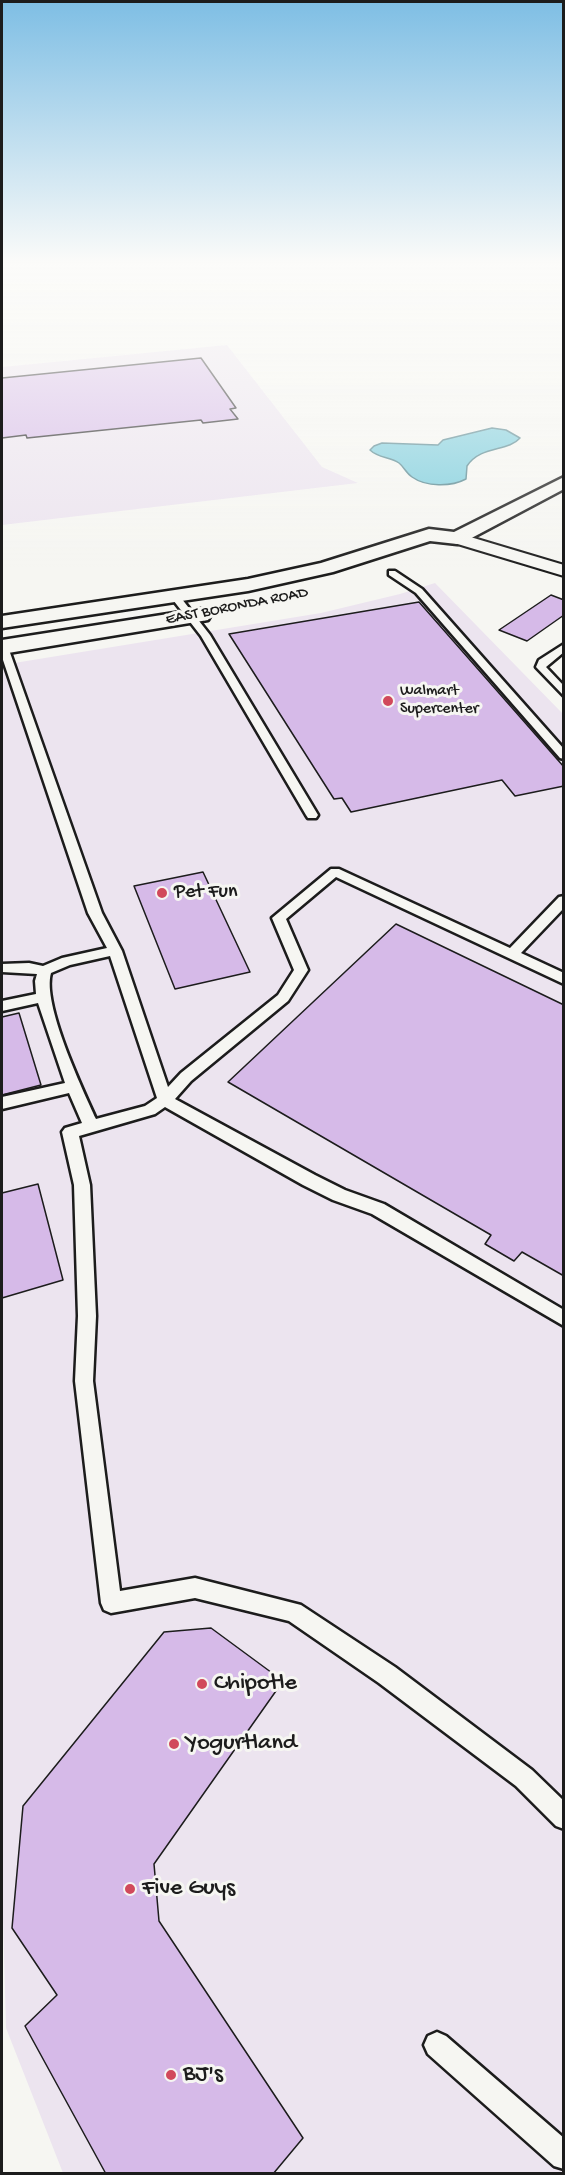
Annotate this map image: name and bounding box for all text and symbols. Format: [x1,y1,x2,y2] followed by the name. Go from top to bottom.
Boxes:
[164,584,310,630] street label: EAST BORONDA ROAD
[400,682,478,720] place label: Walmart Supercenter
[381,694,395,708] marker: Walmart Supercenter
[174,881,237,905] place label: Pet Fun
[155,886,169,900] marker: Pet Fun
[214,1670,297,1698] place label: Chipotle
[195,1677,209,1691] marker: Chipotle
[186,1730,297,1758] place label: Yogurtland
[167,1737,181,1751] marker: Yogurtland
[142,1875,235,1903] place label: Five Guys
[123,1882,137,1896] marker: Five Guys
[183,2061,223,2089] place label: BJ's
[164,2068,178,2082] marker: BJ's

